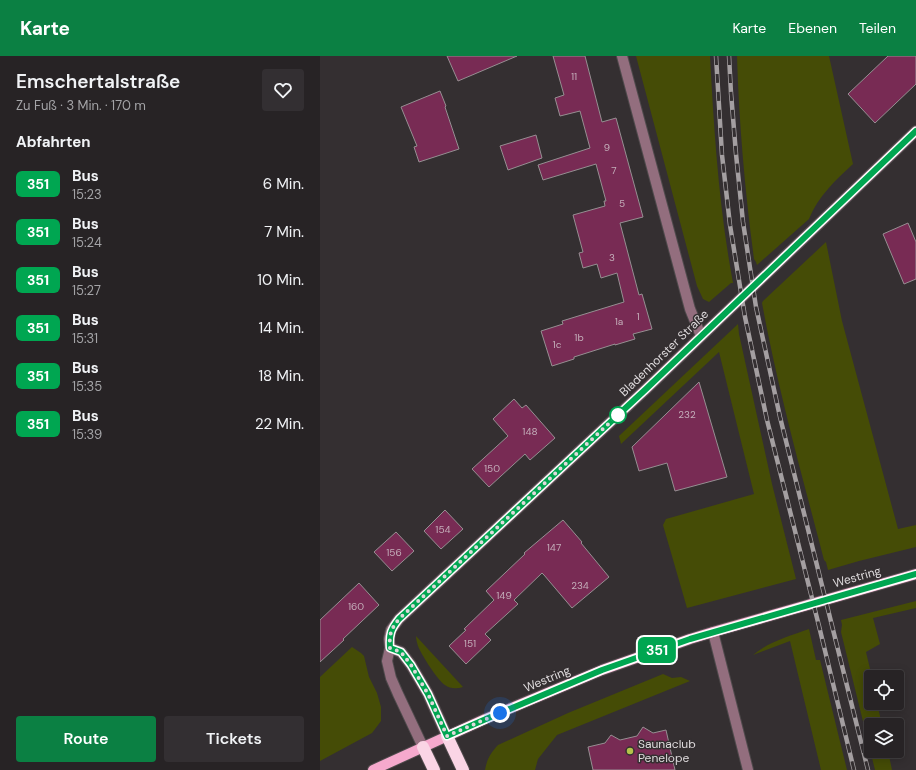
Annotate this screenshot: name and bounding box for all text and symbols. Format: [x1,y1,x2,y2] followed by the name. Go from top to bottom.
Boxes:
[20,16,70,41] text: Karte
[732,19,766,37] text: Karte
[788,19,837,37] text: Ebenen
[859,19,896,37] text: Teilen
[16,69,180,94] text: Emschertalstraße
[262,69,304,111] button: heart
[571,70,577,83] house number: 11
[16,97,146,114] text: Zu Fuß · 3 Min. · 170 m
[16,132,91,152] text: Abfahrten
[604,141,610,154] house number: 9
[611,164,617,177] house number: 7
[72,166,99,186] text: Bus
[263,174,304,194] text: 6 Min.
[27,175,49,193] text: 351
[72,186,102,203] text: 15:23
[619,197,625,210] house number: 5
[72,214,99,234] text: Bus
[264,222,304,242] text: 7 Min.
[27,223,49,241] text: 351
[72,234,102,251] text: 15:24
[609,251,615,264] house number: 3
[72,262,99,282] text: Bus
[257,270,304,290] text: 10 Min.
[27,271,49,289] text: 351
[72,282,101,299] text: 15:27
[616,306,712,400] street label: Bladenhorster Straße
[72,310,99,330] text: Bus
[636,310,640,323] house number: 1
[615,315,623,328] house number: 1a
[258,318,304,338] text: 14 Min.
[27,319,49,337] text: 351
[72,330,98,347] text: 15:31
[574,331,584,344] house number: 1b
[553,338,562,351] house number: 1c
[72,358,99,378] text: Bus
[258,366,304,386] text: 18 Min.
[27,367,49,385] text: 351
[72,378,102,395] text: 15:35
[72,406,99,426] text: Bus
[609,406,627,424] unlabelled marker
[678,408,696,421] house number: 232
[255,414,304,434] text: 22 Min.
[27,415,49,433] text: 351
[522,425,538,438] house number: 148
[72,426,102,443] text: 15:39
[484,462,500,475] house number: 150
[435,523,451,536] house number: 154
[547,541,561,554] house number: 147
[386,546,402,559] house number: 156
[831,562,883,591] street label: Westring
[571,579,589,592] house number: 234
[496,589,512,602] house number: 149
[348,600,364,613] house number: 160
[464,637,476,650] house number: 151
[634,637,680,663] line badge: 351
[646,641,668,659] text: 351
[521,662,573,696] street label: Westring
[864,670,904,758] map controls
[864,670,904,710] button: locate
[490,703,510,723] your location
[16,716,156,762] button: Route
[164,716,304,762] button: Tickets
[864,718,904,758] button: layers
[638,736,696,766] place label: Saunaclub Penelope
[625,746,635,756] marker: Saunaclub Penelope

